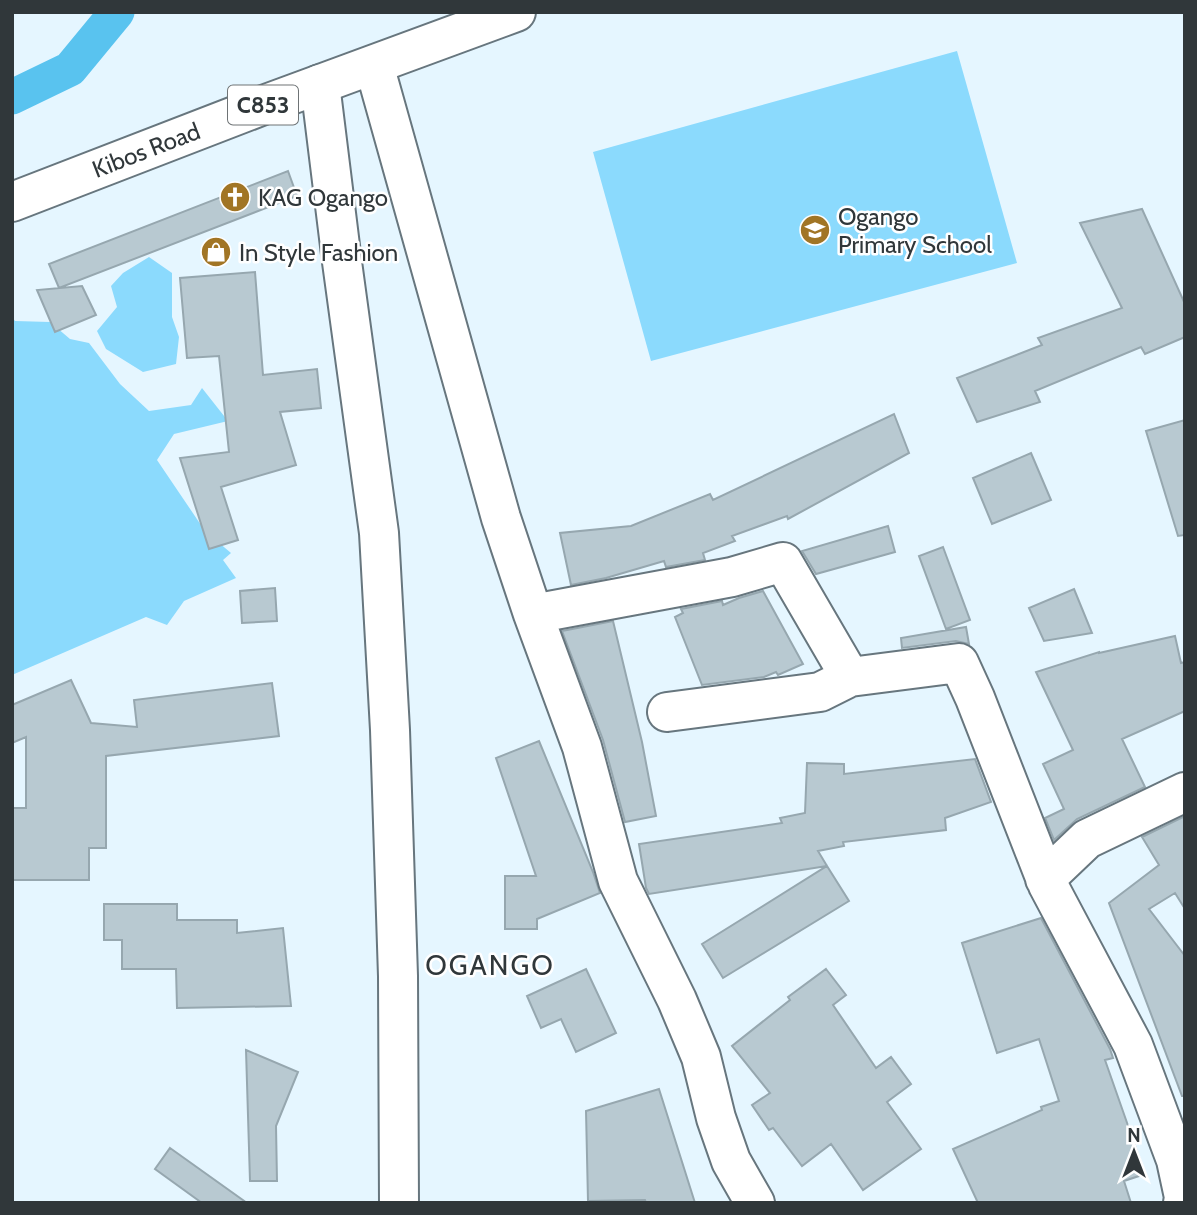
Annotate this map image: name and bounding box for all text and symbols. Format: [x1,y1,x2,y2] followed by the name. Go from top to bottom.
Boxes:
[228,86,298,124] road number: C853
[88,116,204,184] street label: Kibos Road
[218,180,252,214] church icon: KAG Ogango
[258,183,388,212] place label: KAG Ogango
[838,202,992,259] place label: Ogango Primary School
[798,213,832,247] school or university icon: Ogango Primary School
[199,235,233,269] shop icon: In Style Fashion
[239,238,398,267] place label: In Style Fashion
[425,948,555,982] district label: OGANGO
[1099,1117,1169,1187] north arrow
[1127,1124,1141,1147] text: N

